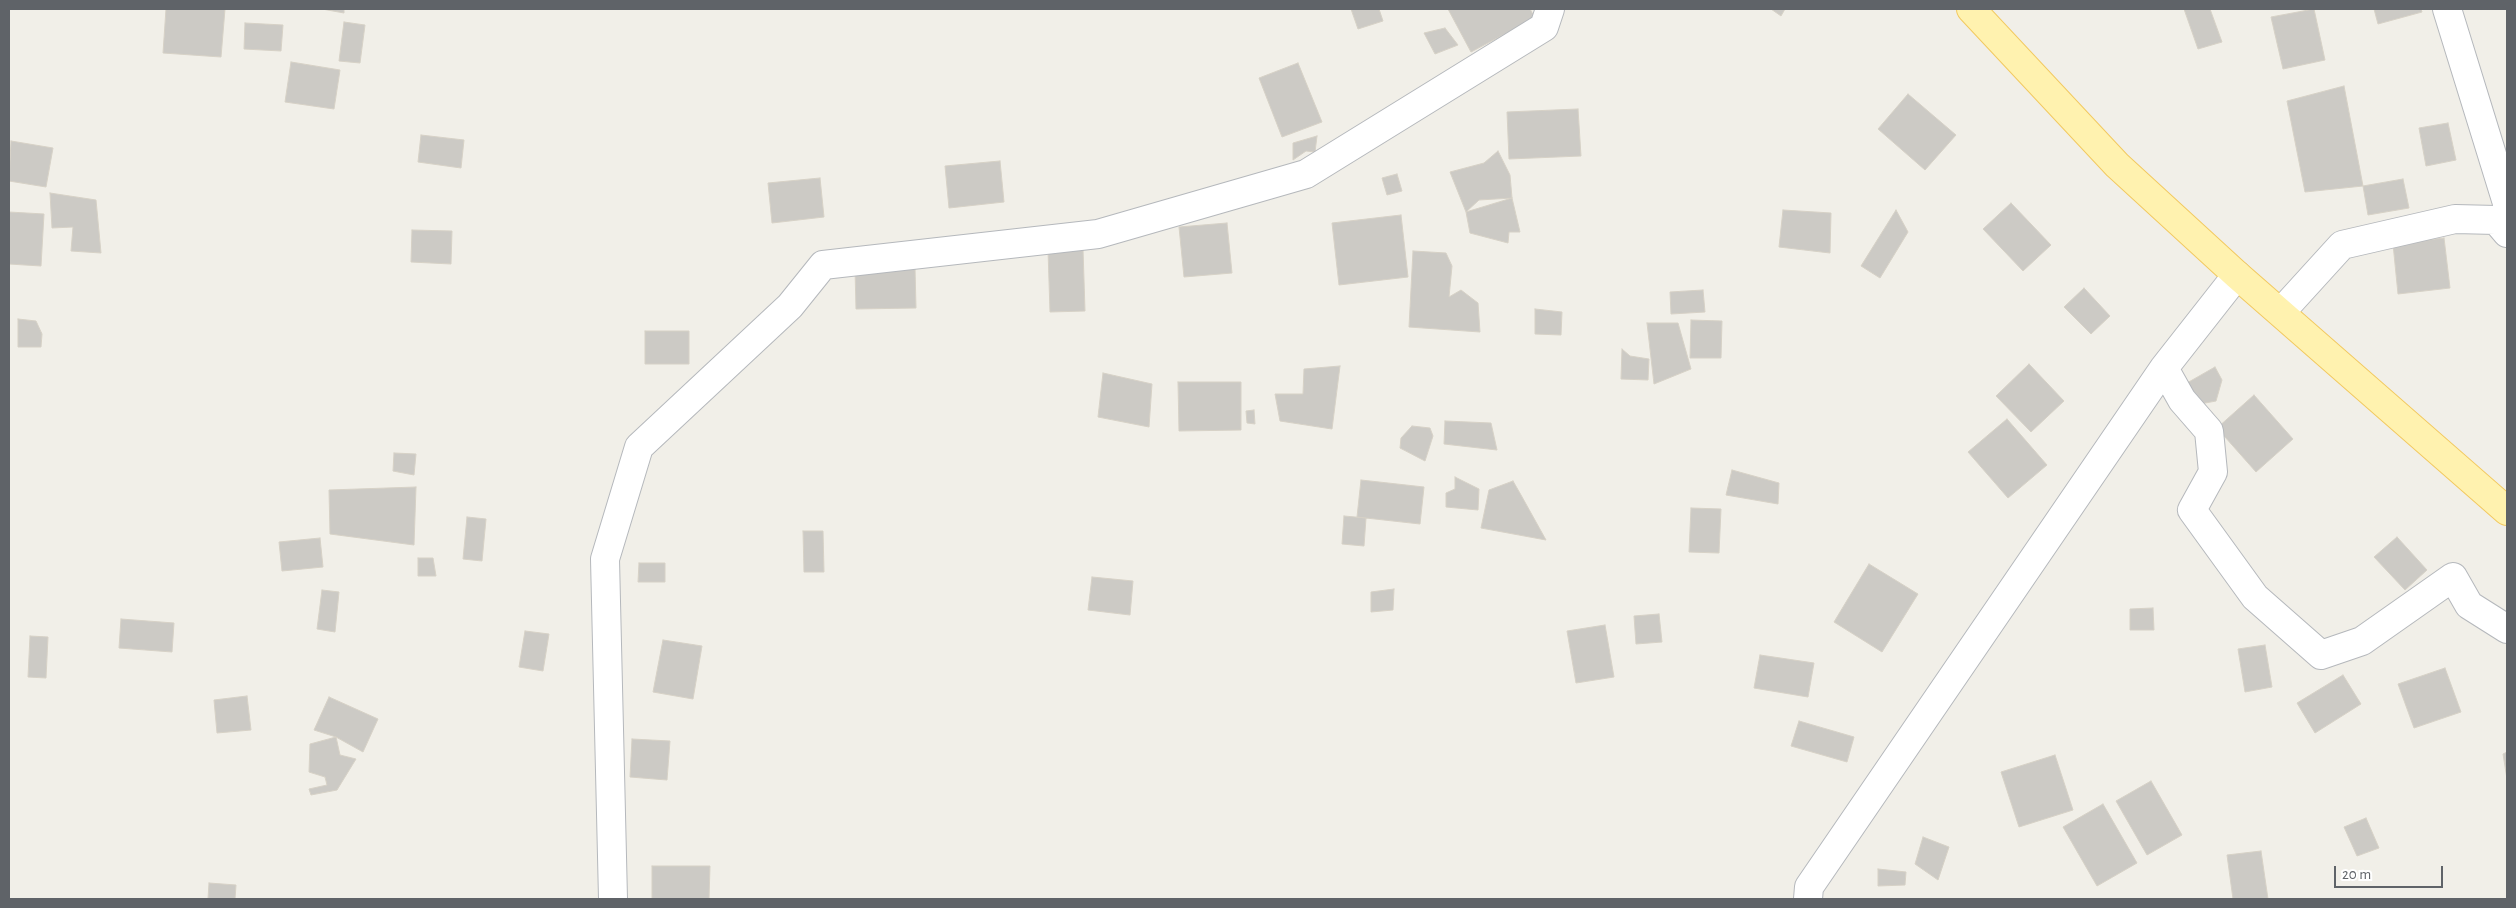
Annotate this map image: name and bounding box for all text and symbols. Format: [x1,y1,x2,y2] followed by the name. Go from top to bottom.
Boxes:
[2336,856,2445,888] scale bar
[2342,867,2371,882] text: 20 m

